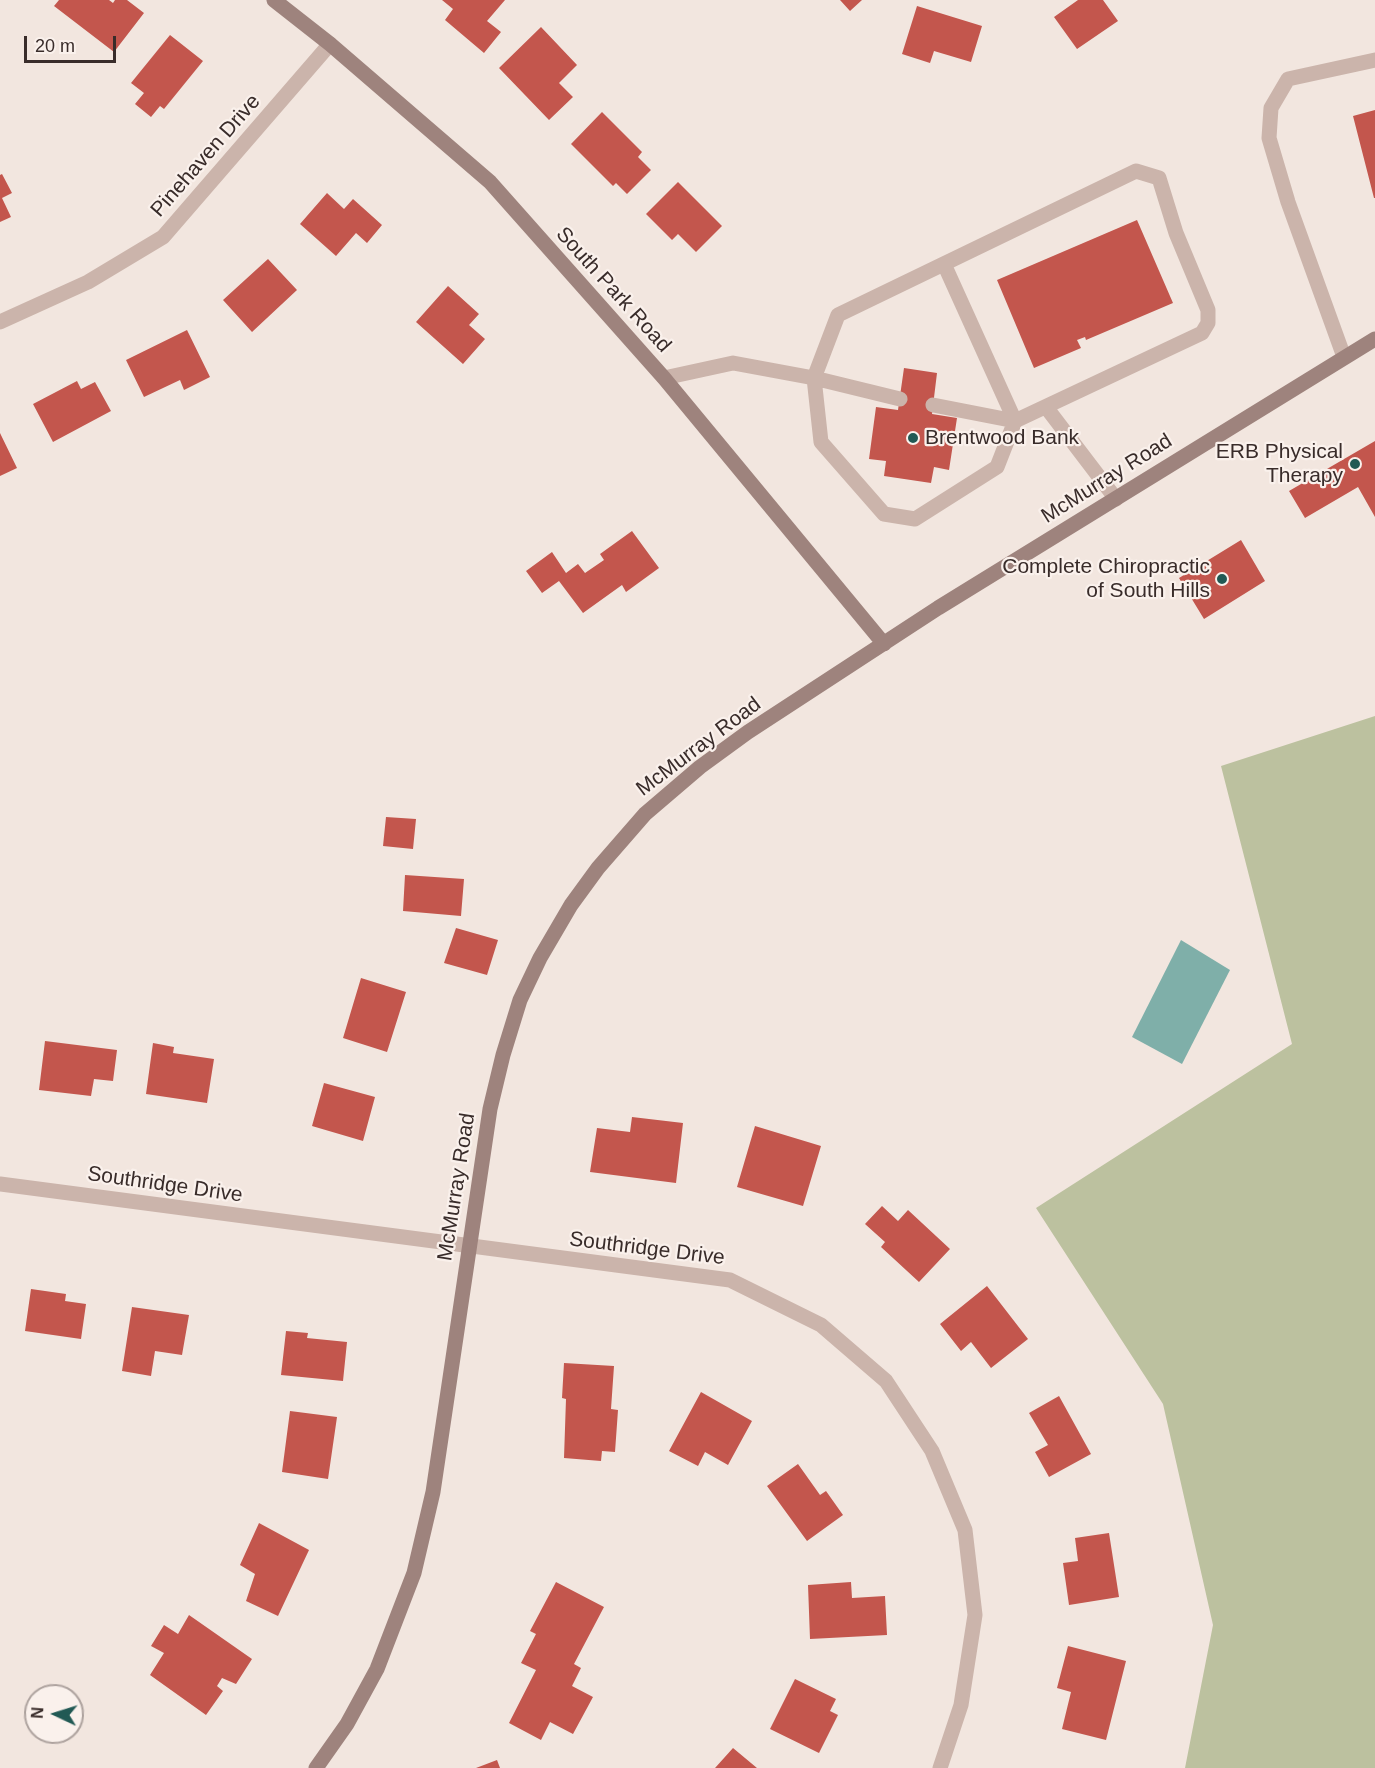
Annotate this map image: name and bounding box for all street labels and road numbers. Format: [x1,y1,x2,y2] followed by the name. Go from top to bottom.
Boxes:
[146,90,266,222] street label: Pinehaven Drive
[550,222,676,358] street label: South Park Road
[1037,429,1177,529] street label: McMurray Road
[632,692,766,802] street label: McMurray Road
[433,1111,481,1263] street label: McMurray Road
[86,1162,244,1208] street label: Southridge Drive
[568,1227,726,1271] street label: Southridge Drive

